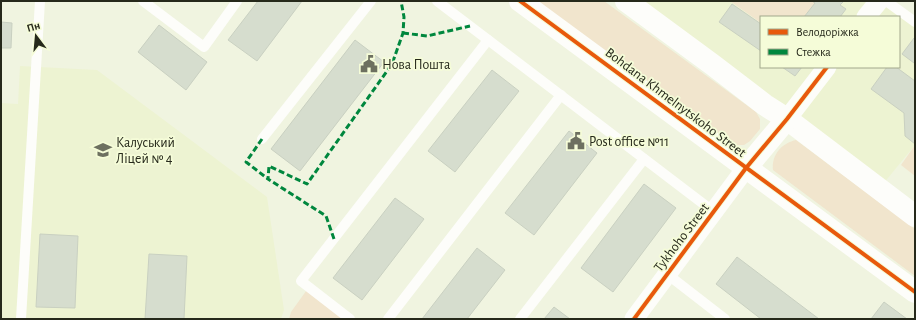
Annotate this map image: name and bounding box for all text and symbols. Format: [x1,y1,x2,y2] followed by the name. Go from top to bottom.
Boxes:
[16,16,56,56] north arrow
[760,16,900,68] legend
[25,20,41,34] text: Пн
[796,26,859,38] text: Велодоріжка
[602,45,749,160] street label: Bohdana Khmelnytskoho Street
[796,46,831,58] text: Стежка
[359,54,379,74] public building icon: Нова Пошта
[382,58,451,72] place label: Нова Пошта
[566,131,586,151] public building icon: Post office №11
[589,135,669,149] place label: Post office №11
[116,136,175,166] place label: Калуський Ліцей № 4
[93,140,113,160] school or university icon: Калуський Ліцей № 4
[652,200,712,275] street label: Tykhoho Street

